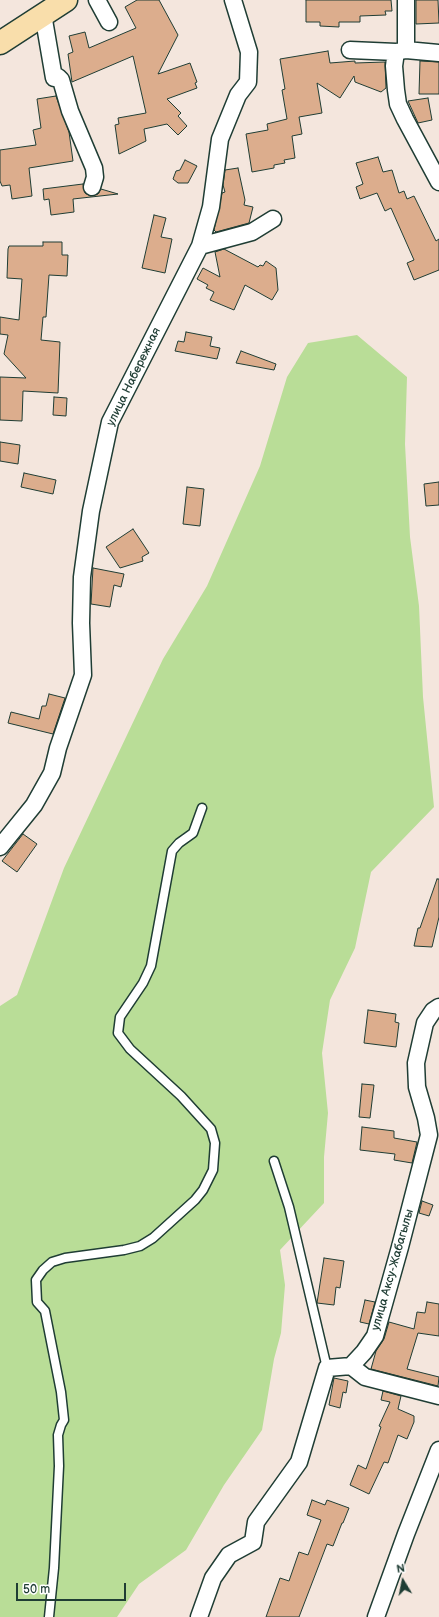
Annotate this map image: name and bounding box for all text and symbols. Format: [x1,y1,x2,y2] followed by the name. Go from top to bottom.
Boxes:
[104,325,164,429] street label: улица Набережная
[369,1208,417,1332] street label: улица Аксу-Жабагылы
[383,1561,423,1601] north arrow
[396,1562,406,1576] text: N
[18,1575,128,1601] scale bar
[23,1582,50,1597] text: 50 m

